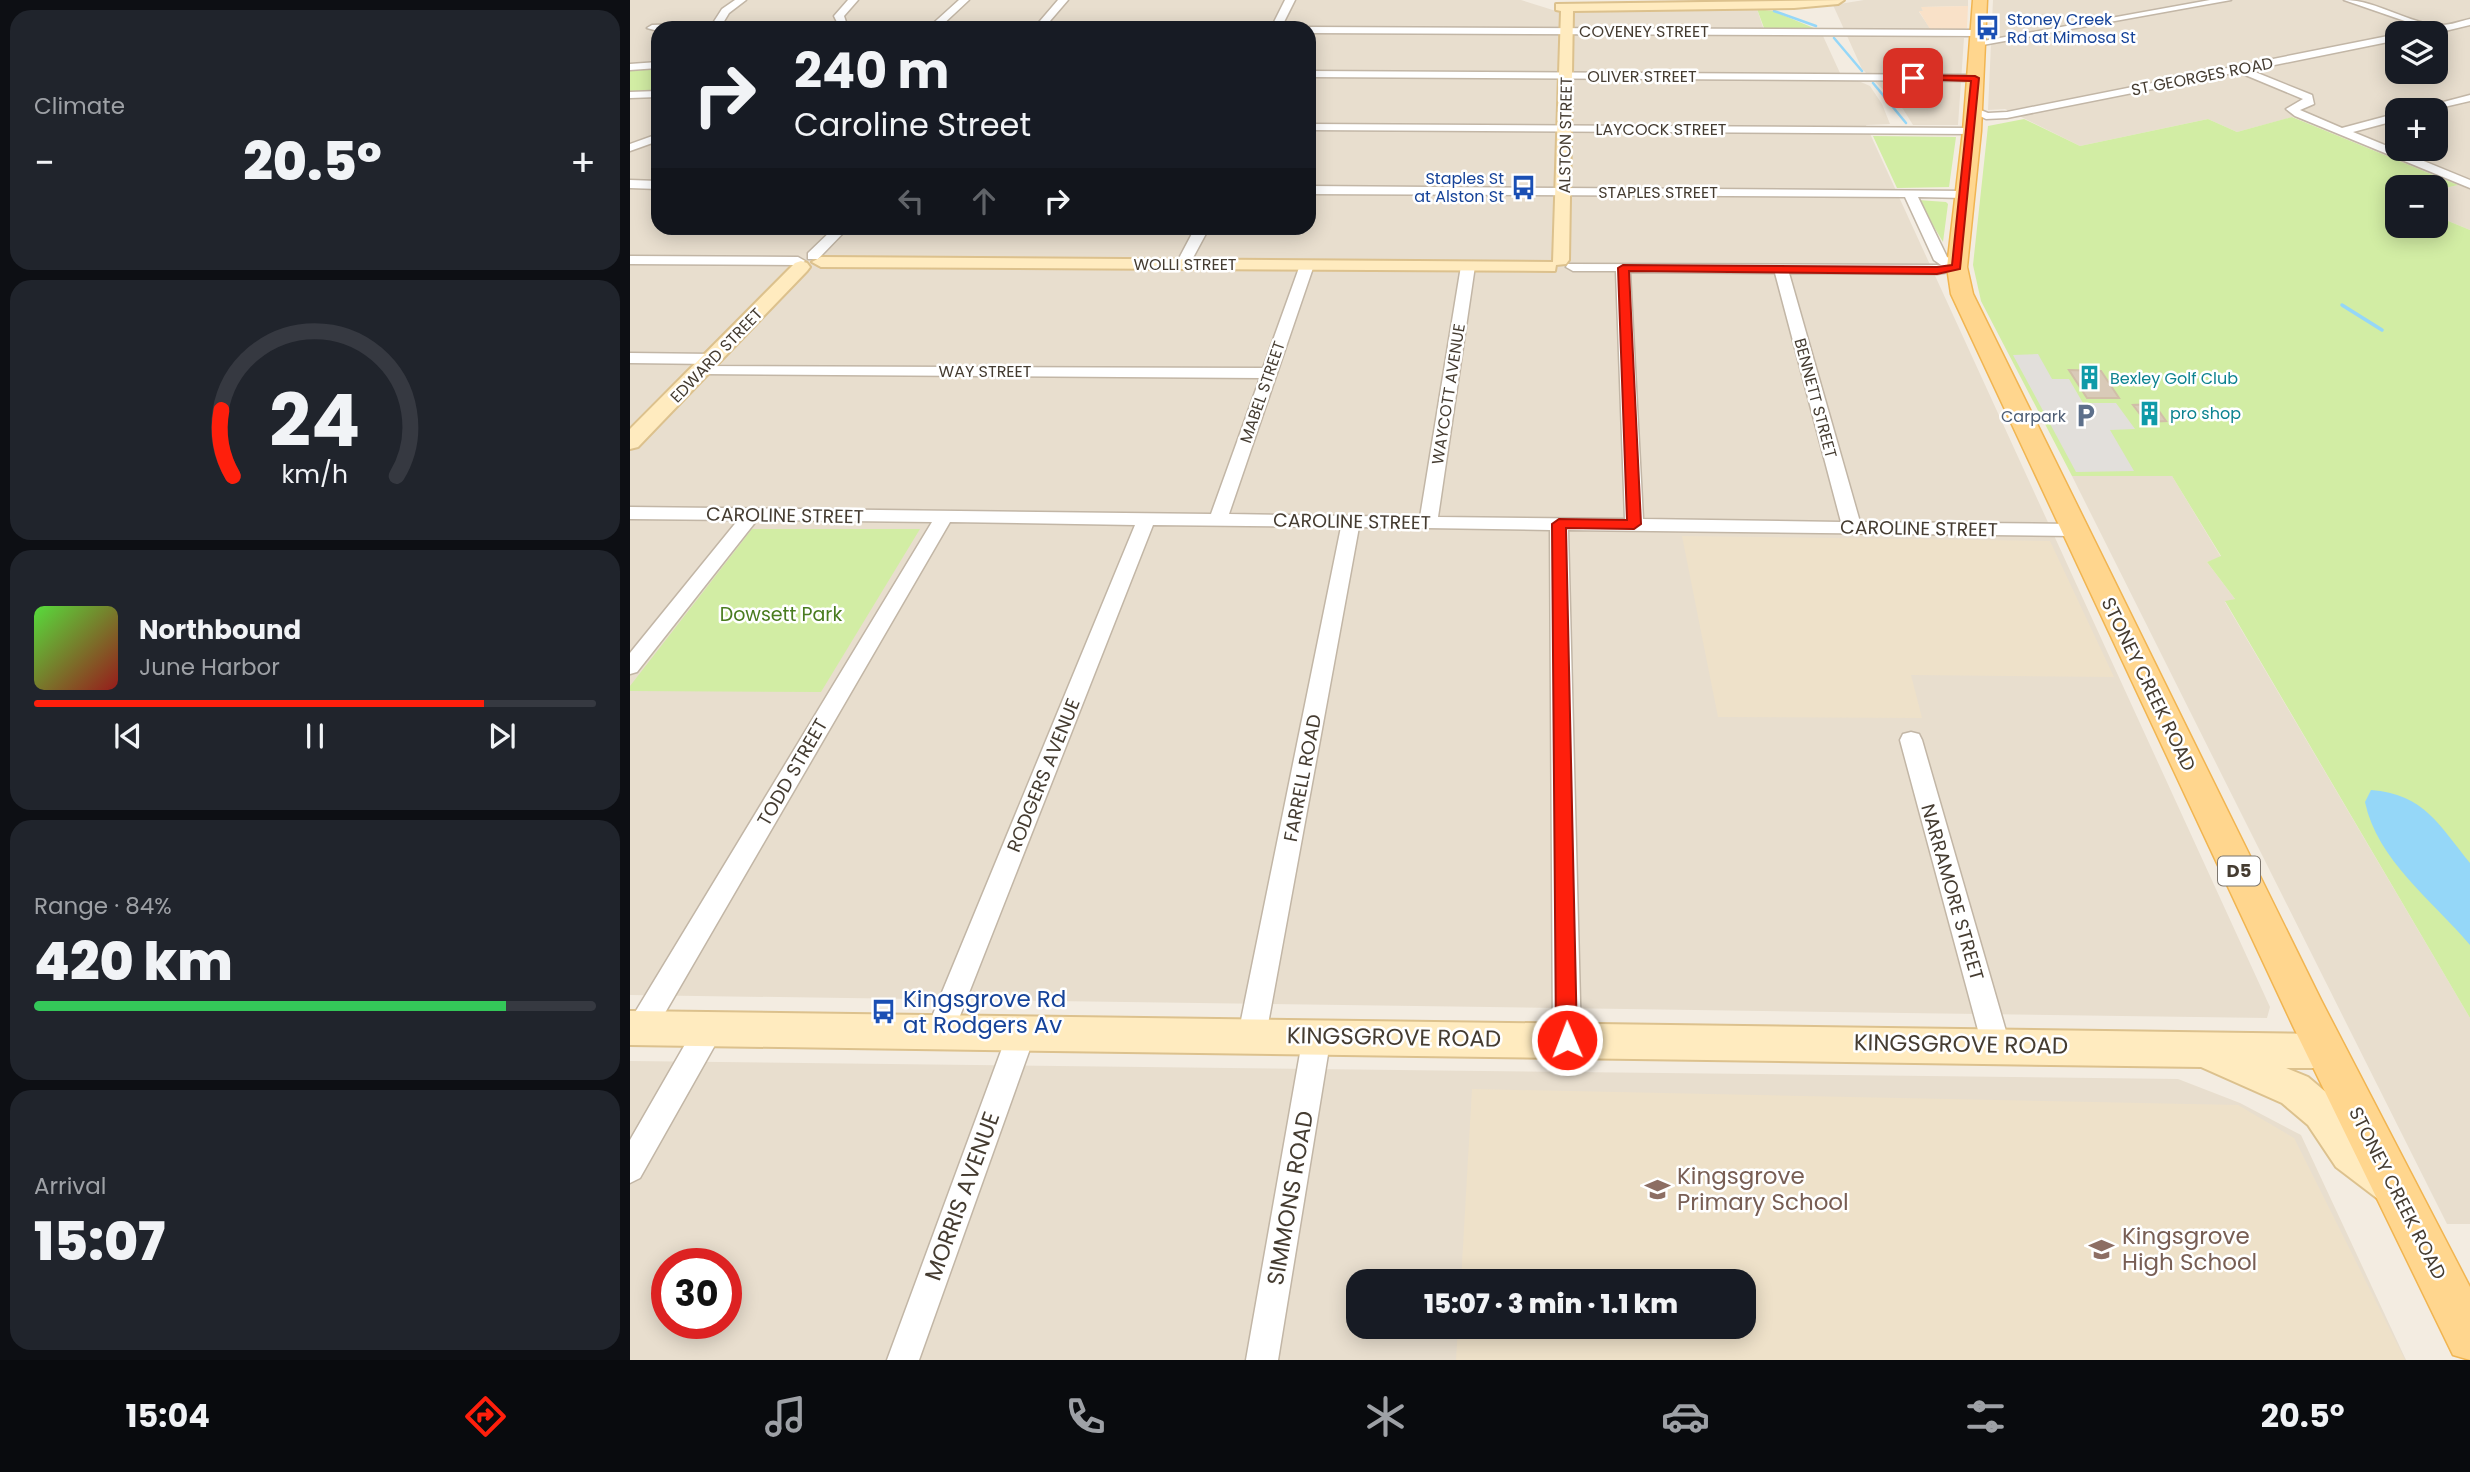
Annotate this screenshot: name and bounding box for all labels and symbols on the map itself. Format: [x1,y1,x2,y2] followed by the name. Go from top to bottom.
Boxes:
[2007,8,2136,49] place label: Stoney Creek Rd at Mimosa St
[1973,14,2001,42] bus stop icon: Stoney Creek Rd at Mimosa St
[1579,20,1709,43] street label: COVENEY STREET
[1883,48,1943,108] pin
[2129,51,2275,102] street label: ST GEORGES ROAD
[1587,65,1697,88] street label: OLIVER STREET
[1553,76,1578,194] street label: ALSTON STREET
[1595,118,1727,141] street label: LAYCOCK STREET
[1414,167,1504,208] place label: Staples St at Alston St
[1510,173,1538,201] bus stop icon: Staples St at Alston St
[1598,181,1718,204] street label: STAPLES STREET
[1133,253,1237,276] street label: WOLLI STREET
[665,302,768,408] street label: EDWARD STREET
[1426,322,1471,466] street label: WAYCOTT AVENUE
[1788,336,1843,461] street label: BENNETT STREET
[1234,338,1291,446] street label: MABEL STREET
[939,360,1032,383] street label: WAY STREET
[2076,364,2104,392] building icon: Bexley Golf Club
[2110,367,2238,390] place label: Bexley Golf Club
[2136,399,2164,427] building icon: pro shop
[2072,402,2100,430] parking icon: Carpark
[2170,402,2241,425] place label: pro shop
[2001,405,2067,428] place label: Carpark
[706,501,864,530] street label: CAROLINE STREET
[1273,507,1431,536] street label: CAROLINE STREET
[1840,514,1998,543] street label: CAROLINE STREET
[2095,593,2202,776] street label: STONEY CREEK ROAD
[720,601,842,628] park label: Dowsett Park
[1000,694,1087,856] street label: RODGERS AVENUE
[1277,712,1328,844] street label: FARRELL ROAD
[751,714,834,831] street label: TODD STREET
[1914,801,1991,984] street label: NARRAMORE STREET
[2218,856,2260,886] road number: D5
[903,983,1066,1041] place label: Kingsgrove Rd at Rodgers Av
[869,998,897,1026] bus stop icon: Kingsgrove Rd at Rodgers Av
[1530,1003,1604,1077] position arrow
[1287,1019,1501,1055] street label: KINGSGROVE ROAD
[1854,1026,2068,1062] street label: KINGSGROVE ROAD
[2342,1102,2453,1284] street label: STONEY CREEK ROAD
[917,1107,1007,1285] street label: MORRIS AVENUE
[1259,1108,1321,1288] street label: SIMMONS ROAD
[1677,1160,1849,1218] place label: Kingsgrove Primary School
[1643,1175,1671,1203] school or university icon: Kingsgrove Primary School
[2122,1220,2257,1278] place label: Kingsgrove High School
[2088,1235,2116,1263] school or university icon: Kingsgrove High School
[651,1248,742,1339] speed limit sign: 30

